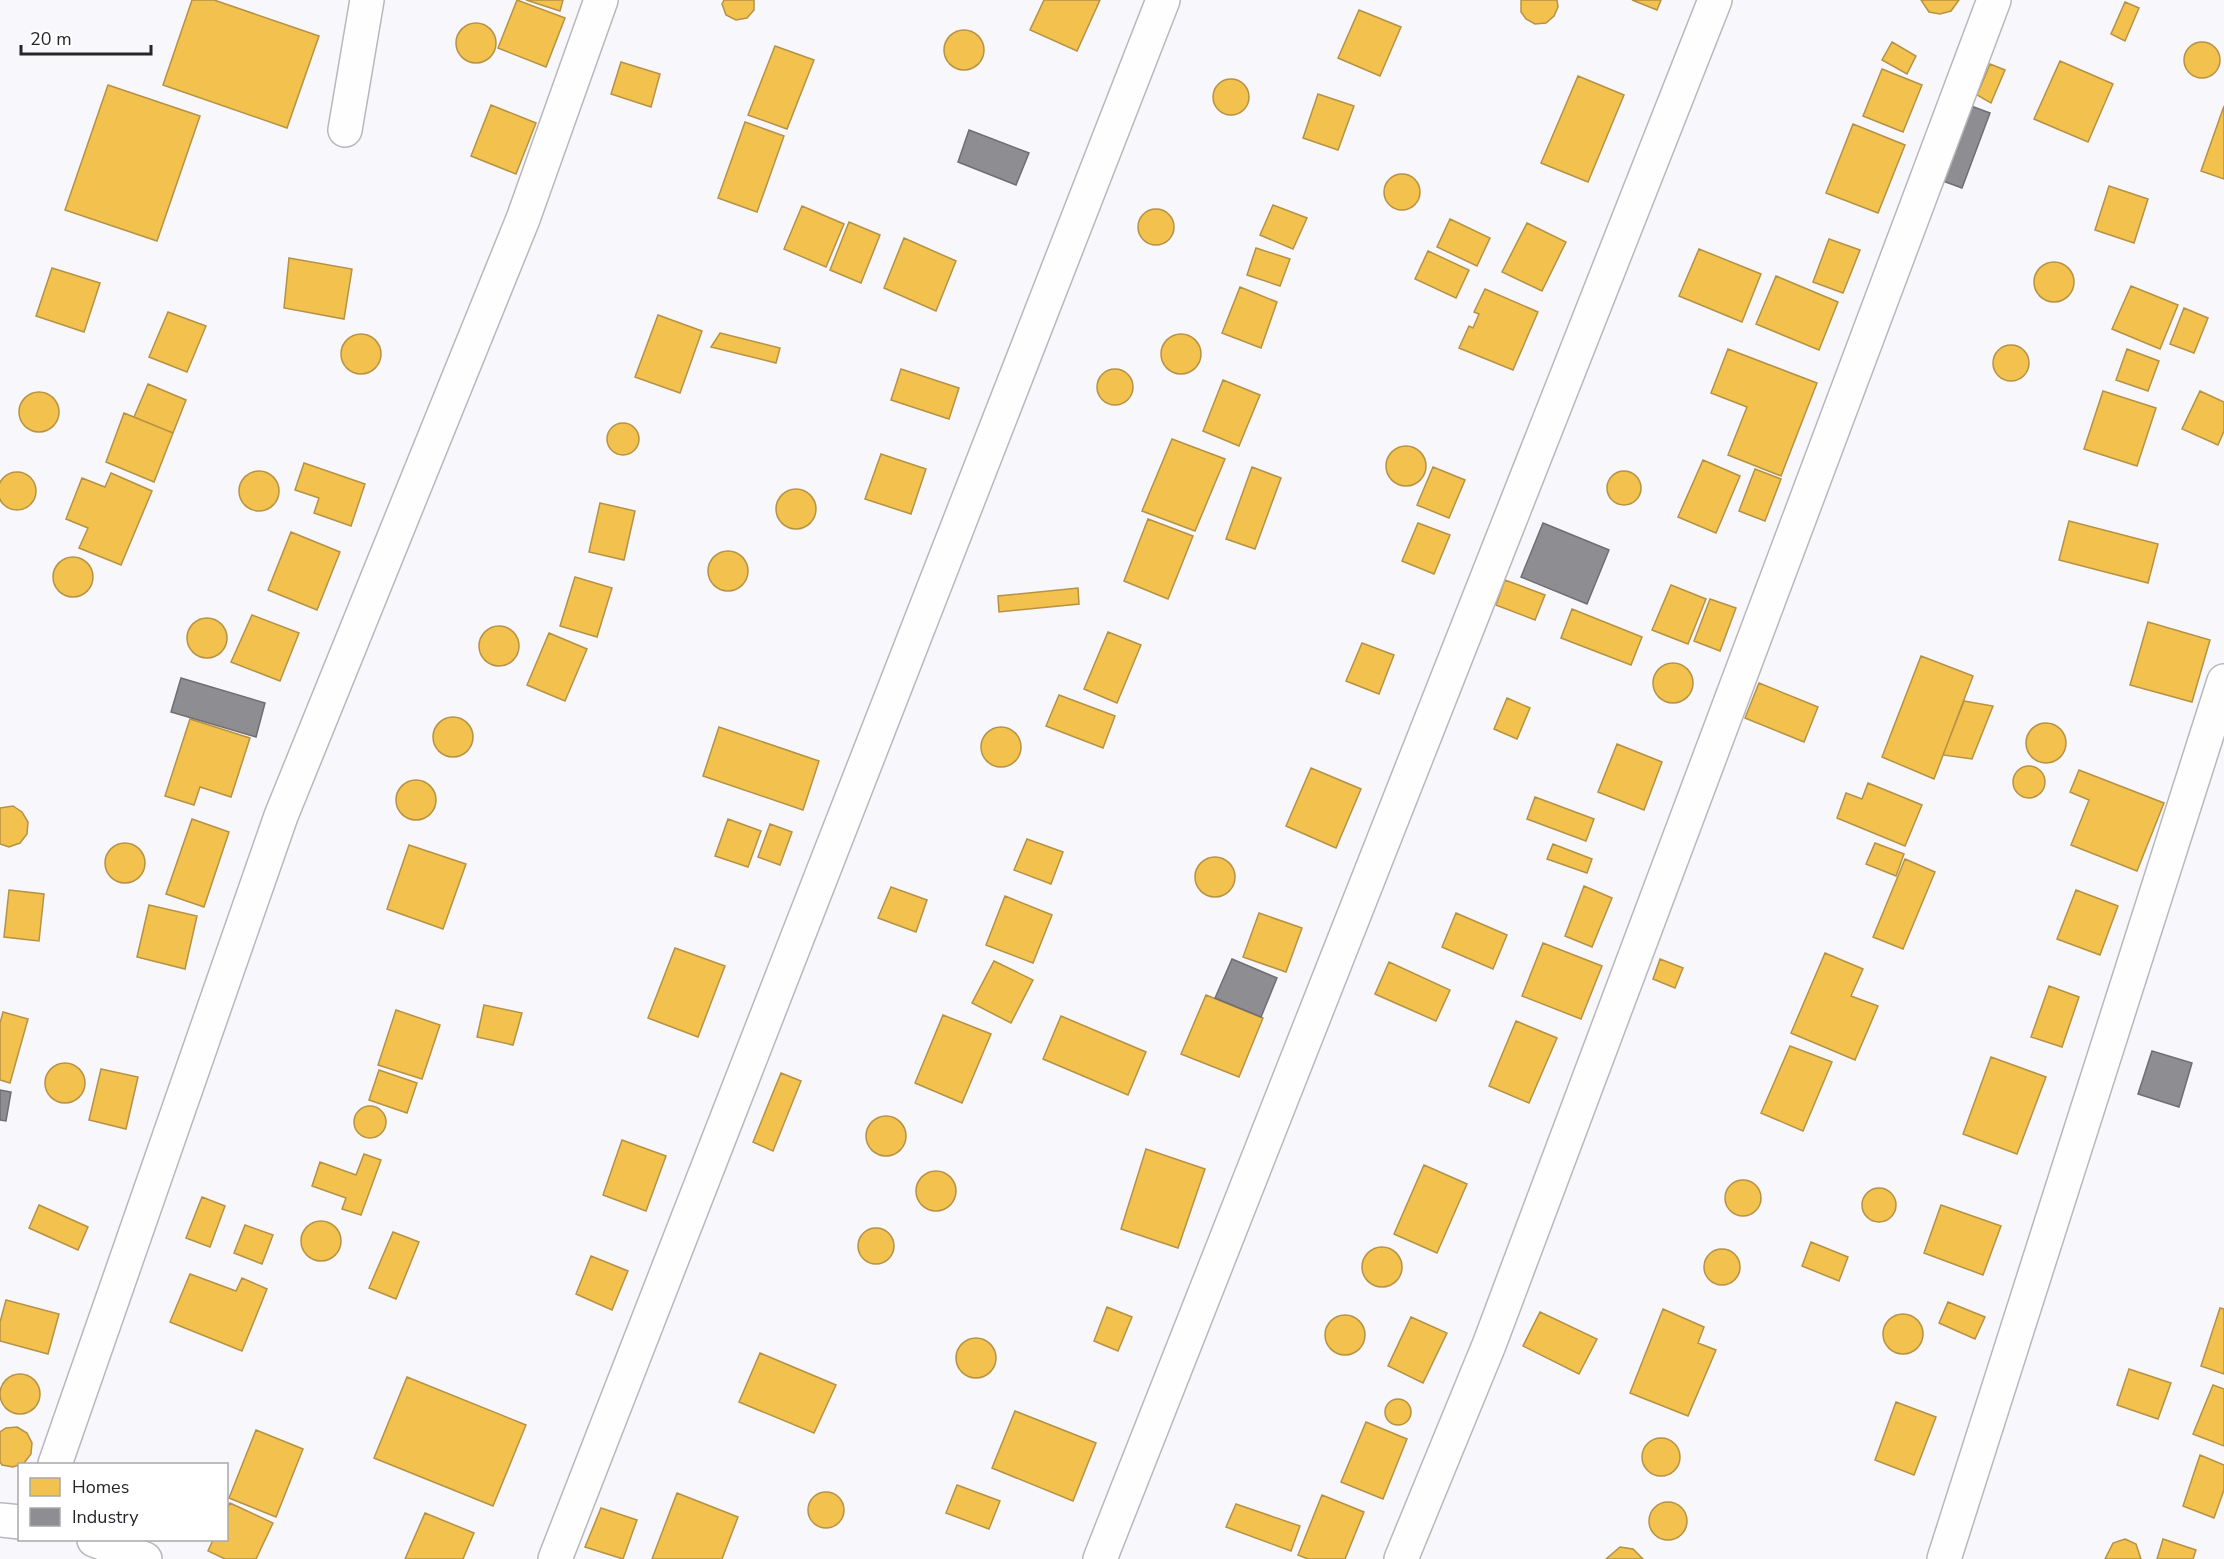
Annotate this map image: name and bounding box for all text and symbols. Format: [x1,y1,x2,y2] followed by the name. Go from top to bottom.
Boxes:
[21,18,152,56] scale bar
[30,27,72,51] text: 20 m
[18,1463,228,1541] legend
[72,1475,129,1499] text: Homes
[72,1505,139,1529] text: Industry

